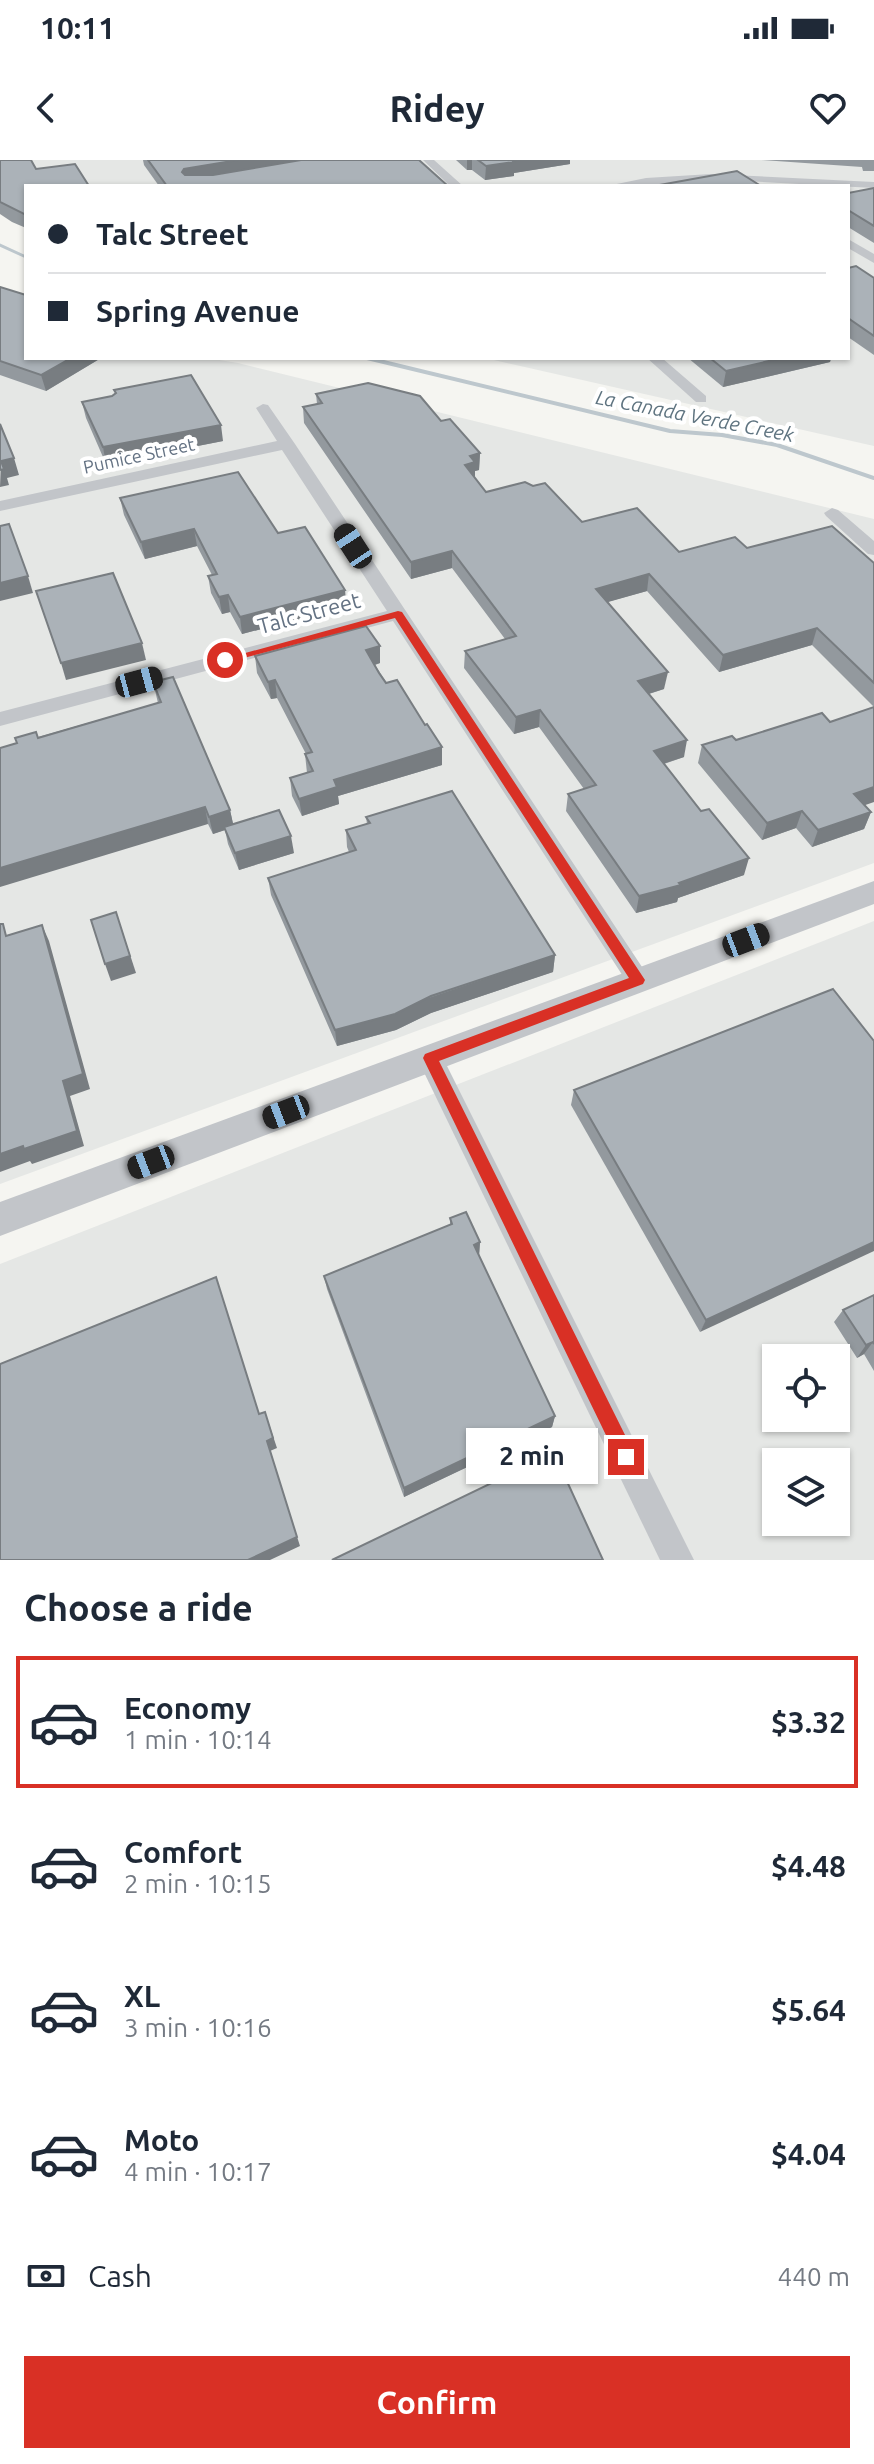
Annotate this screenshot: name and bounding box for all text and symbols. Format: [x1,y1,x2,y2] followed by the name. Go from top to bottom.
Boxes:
[40,11,115,45] text: 10:11
[24,86,68,130] icon: back
[806,86,850,130] icon: heart
[389,88,485,129] text: Ridey
[96,217,249,251] text: Talc Street
[96,294,300,328] text: Spring Avenue
[594,385,797,446] water label: La Canada Verde Creek
[81,433,196,477] street label: Pumice Street
[330,519,376,573] car
[255,587,363,638] street label: Talc Street
[207,642,243,678] route start
[113,664,165,700] car
[719,920,773,960] car
[259,1092,313,1132] car
[124,1142,178,1182] car
[762,1344,850,1536] map controls
[762,1344,850,1432] button: locate
[466,1429,598,1485] callout: 2 min
[608,1439,644,1475] route end
[499,1441,565,1470] text: 2 min
[762,1448,850,1536] button: layers
[24,1587,253,1628] text: Choose a ride
[28,1686,100,1758] icon: car
[124,1691,251,1725] text: Economy
[771,1705,846,1739] text: $3.32
[124,1725,272,1754] text: 1 min · 10:14
[28,1830,100,1902] icon: car
[124,1835,242,1869] text: Comfort
[771,1849,846,1883] text: $4.48
[124,1869,272,1898] text: 2 min · 10:15
[28,1974,100,2046] icon: car
[124,1979,160,2013] text: XL
[771,1993,846,2027] text: $5.64
[124,2013,272,2042] text: 3 min · 10:16
[28,2118,100,2190] icon: car
[124,2123,199,2157] text: Moto
[771,2137,846,2171] text: $4.04
[124,2157,272,2186] text: 4 min · 10:17
[24,2254,68,2298] icon: cash
[88,2259,152,2293] text: Cash
[778,2262,850,2291] text: 440 m
[24,2356,850,2448] button: Confirm

